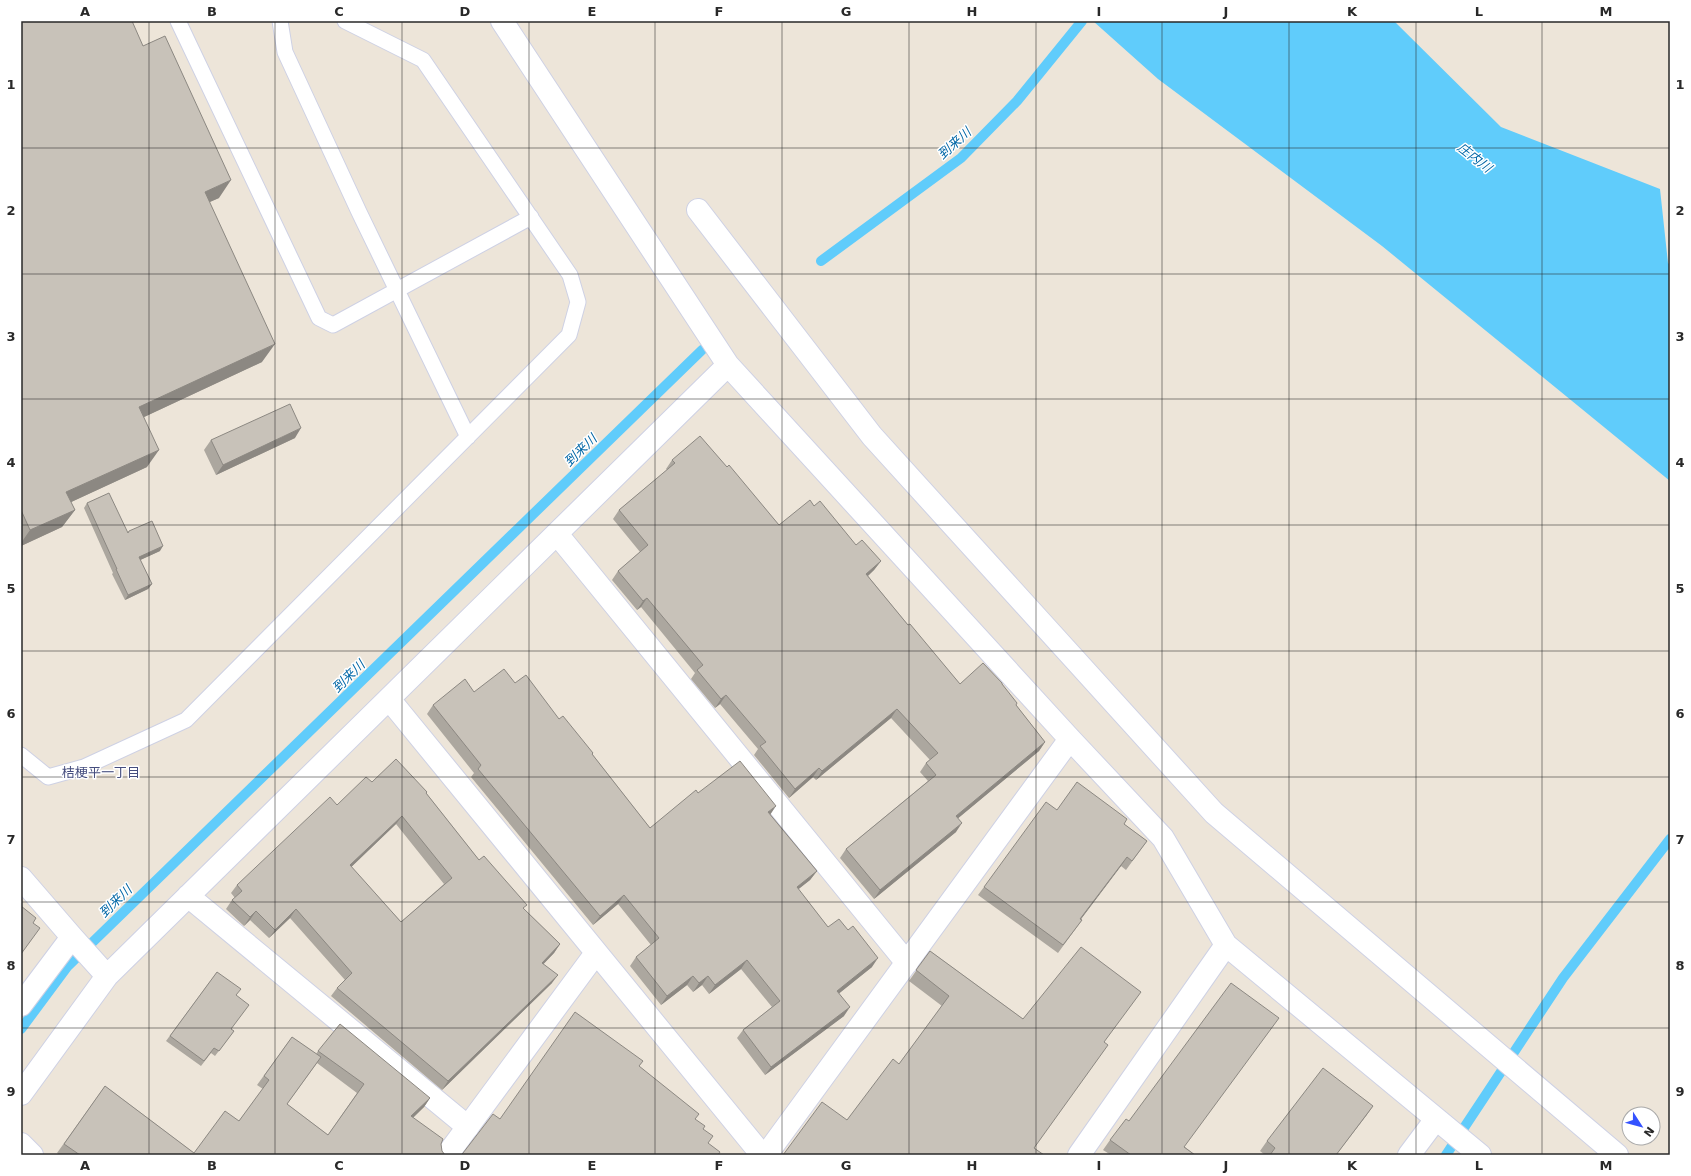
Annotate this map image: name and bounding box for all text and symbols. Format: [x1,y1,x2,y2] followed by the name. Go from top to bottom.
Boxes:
[80,4,90,19] text: A
[207,4,217,19] text: B
[334,4,344,19] text: C
[460,4,471,19] text: D
[588,4,596,19] text: E
[715,4,723,19] text: F
[841,4,851,19] text: G
[967,4,977,19] text: H
[1097,4,1101,19] text: I
[1223,4,1228,19] text: J
[1347,4,1358,19] text: K
[1475,4,1483,19] text: L
[1600,4,1612,19] text: M
[6,77,16,92] text: 1
[1675,77,1685,92] text: 1
[935,123,975,162] water label: 到来川
[1455,139,1496,177] water label: 庄内川
[6,203,16,218] text: 2
[1675,203,1685,218] text: 2
[6,329,16,344] text: 3
[1675,329,1685,344] text: 3
[561,430,601,469] water label: 到来川
[6,455,16,470] text: 4
[1675,455,1685,470] text: 4
[6,581,16,596] text: 5
[1675,581,1685,596] text: 5
[329,656,369,695] water label: 到来川
[6,706,16,721] text: 6
[1675,706,1685,721] text: 6
[62,765,140,780] district label: 桔梗平一丁目
[6,832,16,847] text: 7
[1675,832,1685,847] text: 7
[96,881,136,920] water label: 到来川
[6,958,16,973] text: 8
[1675,958,1685,973] text: 8
[6,1084,16,1099] text: 9
[1675,1084,1685,1099] text: 9
[1621,1106,1661,1146] north arrow
[1641,1124,1657,1139] text: N
[80,1158,90,1173] text: A
[207,1158,217,1173] text: B
[334,1158,344,1173] text: C
[460,1158,471,1173] text: D
[588,1158,596,1173] text: E
[715,1158,723,1173] text: F
[841,1158,851,1173] text: G
[967,1158,977,1173] text: H
[1097,1158,1101,1173] text: I
[1223,1158,1228,1173] text: J
[1347,1158,1358,1173] text: K
[1475,1158,1483,1173] text: L
[1600,1158,1612,1173] text: M

